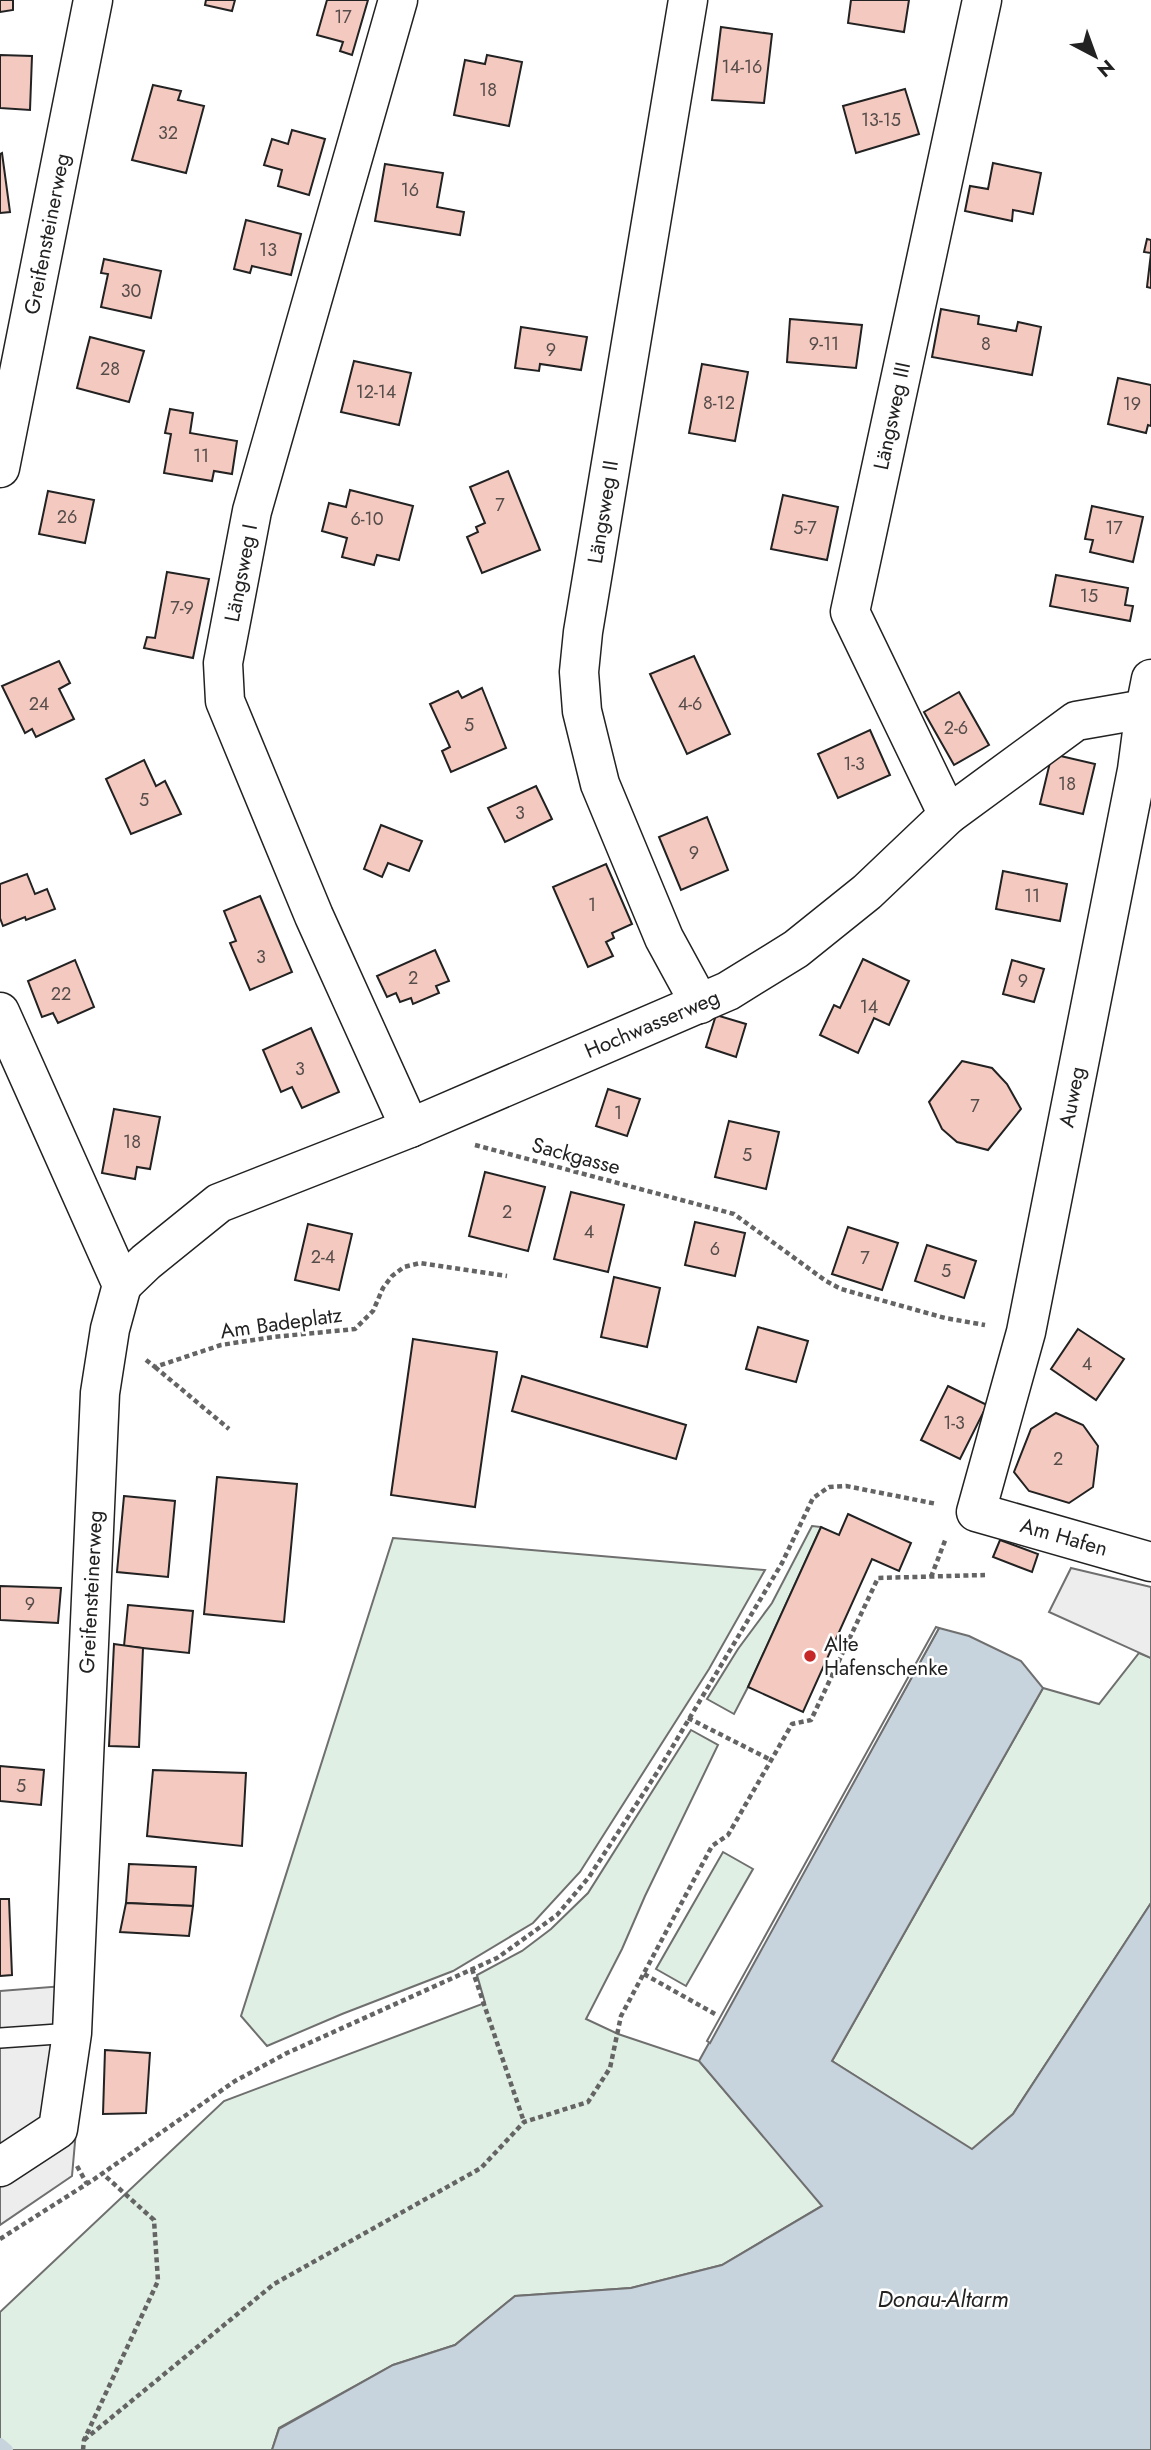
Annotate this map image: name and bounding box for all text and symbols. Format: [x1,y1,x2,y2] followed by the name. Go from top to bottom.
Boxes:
[334,4,352,30] house number: 17
[1060,21,1130,91] north arrow
[1091,53,1120,84] text: N
[722,54,762,80] house number: 14-16
[479,77,497,103] house number: 18
[861,107,901,133] house number: 13-15
[158,120,178,146] house number: 32
[17,151,77,317] street label: Greifensteinerweg
[401,177,419,203] house number: 16
[259,237,277,263] house number: 13
[121,278,142,304] house number: 30
[809,331,839,357] house number: 9-11
[981,331,991,357] house number: 8
[546,337,556,363] house number: 9
[100,356,120,382] house number: 28
[866,359,918,473] street label: Längsweg III
[356,379,396,405] house number: 12-14
[703,390,735,416] house number: 8-12
[1123,391,1141,417] house number: 19
[193,443,209,469] house number: 11
[580,458,626,566] street label: Längsweg II
[495,492,505,518] house number: 7
[57,504,77,530] house number: 26
[350,506,384,532] house number: 6-10
[793,515,817,541] house number: 5-7
[1105,515,1123,541] house number: 17
[217,521,265,625] street label: Längsweg I
[1080,583,1098,609] house number: 15
[170,595,194,621] house number: 7-9
[29,691,49,717] house number: 24
[678,691,702,717] house number: 4-6
[464,712,474,738] house number: 5
[944,715,968,741] house number: 2-6
[843,751,865,777] house number: 1-3
[1058,771,1076,797] house number: 18
[139,787,149,813] house number: 5
[515,800,525,826] house number: 3
[689,840,699,866] house number: 9
[1024,883,1040,909] house number: 11
[588,892,596,918] house number: 1
[256,944,266,970] house number: 3
[408,965,418,991] house number: 2
[1018,968,1028,994] house number: 9
[51,981,71,1007] house number: 22
[580,982,724,1066] street label: Hochwasserweg
[860,994,878,1020] house number: 14
[295,1056,305,1082] house number: 3
[1051,1064,1093,1130] street label: Auweg
[970,1093,980,1119] house number: 7
[614,1100,622,1126] house number: 1
[123,1129,141,1155] house number: 18
[528,1130,624,1182] street label: Sackgasse
[742,1142,752,1168] house number: 5
[502,1199,512,1225] house number: 2
[584,1219,594,1245] house number: 4
[710,1236,720,1262] house number: 6
[311,1244,335,1270] house number: 2-4
[860,1245,870,1271] house number: 7
[941,1258,951,1284] house number: 5
[218,1300,344,1346] street label: Am Badeplatz
[1082,1351,1092,1377] house number: 4
[943,1410,965,1436] house number: 1-3
[1053,1446,1063,1472] house number: 2
[72,1510,110,1674] street label: Greifensteinerweg
[1017,1510,1111,1564] street label: Am Hafen
[25,1591,35,1617] house number: 9
[824,1629,948,1683] place label: Alte Hafenschenke
[802,1648,818,1664] marker: Alte Hafenschenke
[16,1773,26,1799] house number: 5
[877,2282,1009,2316] water label: Donau-Altarm

